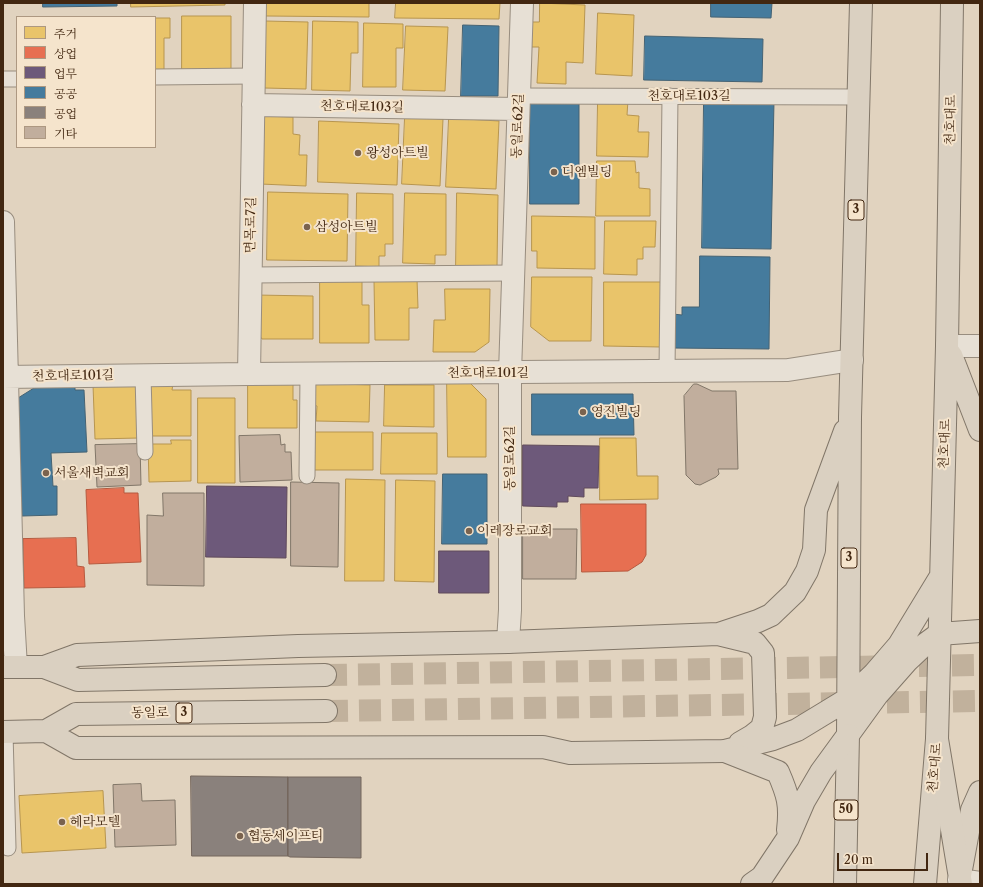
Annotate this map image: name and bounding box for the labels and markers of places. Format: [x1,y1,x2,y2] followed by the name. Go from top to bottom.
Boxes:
[366,145,429,161] place label: 왕성아트빌
[353,148,363,158] marker: 왕성아트빌
[562,164,612,180] place label: 디엠빌딩
[549,167,559,177] marker: 디엠빌딩
[315,219,378,235] place label: 삼성아트빌
[302,222,312,232] marker: 삼성아트빌
[591,404,641,420] place label: 영진빌딩
[578,407,588,417] marker: 영진빌딩
[54,465,129,481] place label: 서울새벽교회
[41,468,51,478] marker: 서울새벽교회
[477,523,552,539] place label: 이레장로교회
[464,526,474,536] marker: 이레장로교회
[70,814,120,830] place label: 헤라모텔
[57,817,67,827] marker: 헤라모텔
[248,828,323,844] place label: 협동세이프티
[235,831,245,841] marker: 협동세이프티

